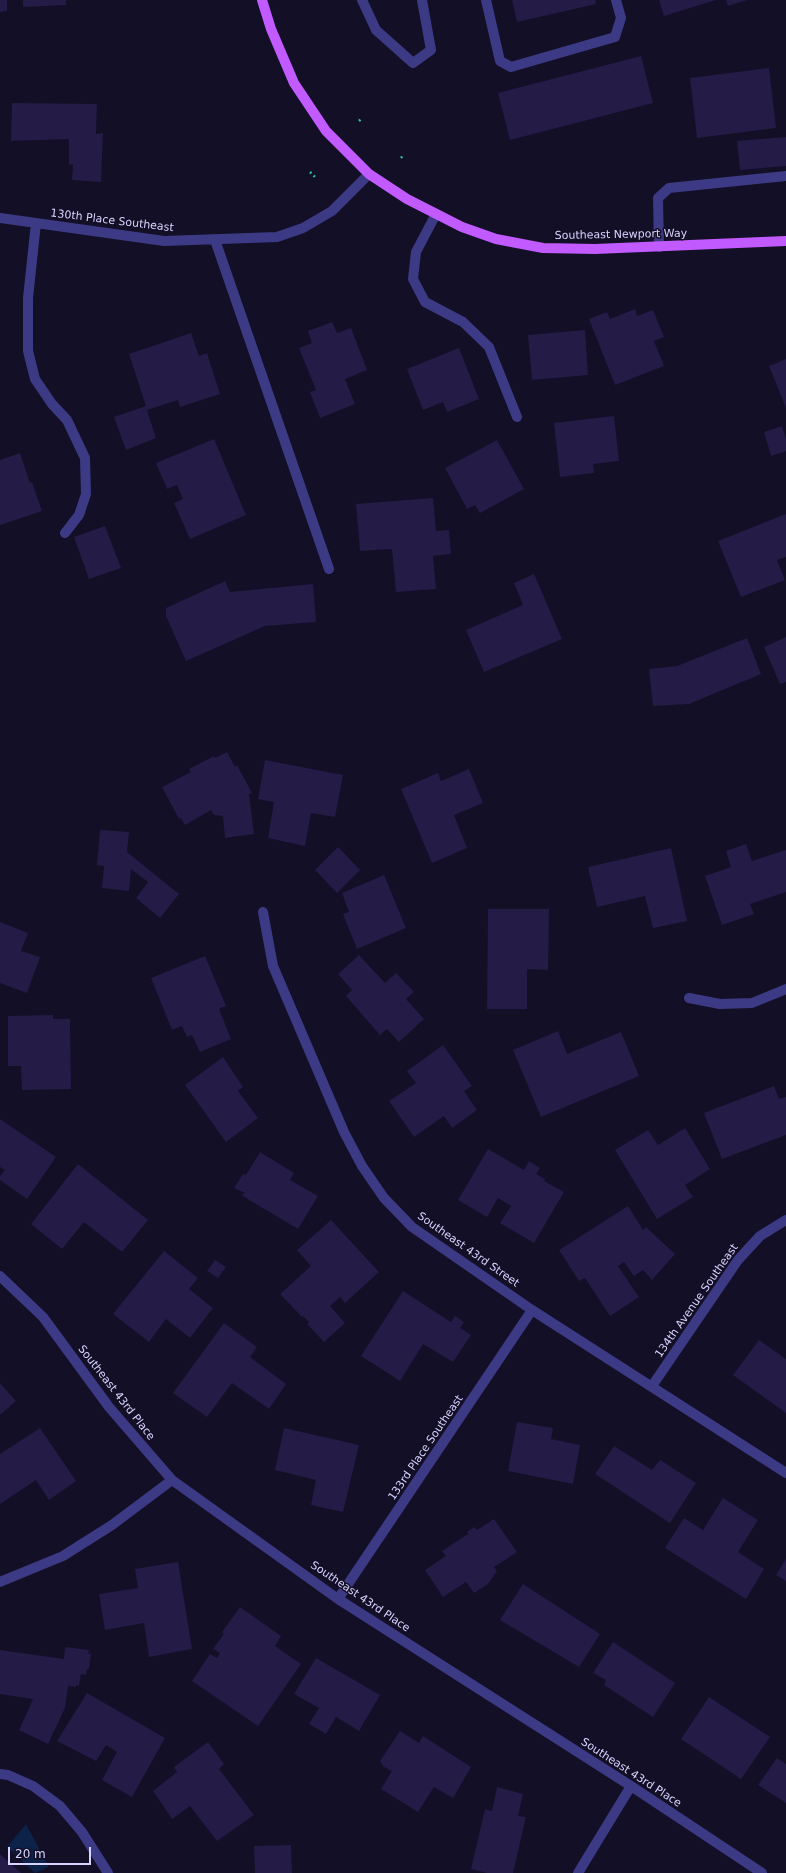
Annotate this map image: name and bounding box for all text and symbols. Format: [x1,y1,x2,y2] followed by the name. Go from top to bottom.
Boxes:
[50,207,174,235] street label: 130th Place Southeast
[555,227,687,243] street label: Southeast Newport Way
[415,1210,521,1290] street label: Southeast 43rd Street
[653,1242,741,1360] street label: 134th Avenue Southeast
[75,1343,157,1443] street label: Southeast 43rd Place
[386,1393,466,1503] street label: 133rd Place Southeast
[308,1559,412,1635] street label: Southeast 43rd Place
[578,1736,684,1810] street label: Southeast 43rd Place
[10,1839,93,1865] scale bar
[15,1847,46,1861] text: 20 m

